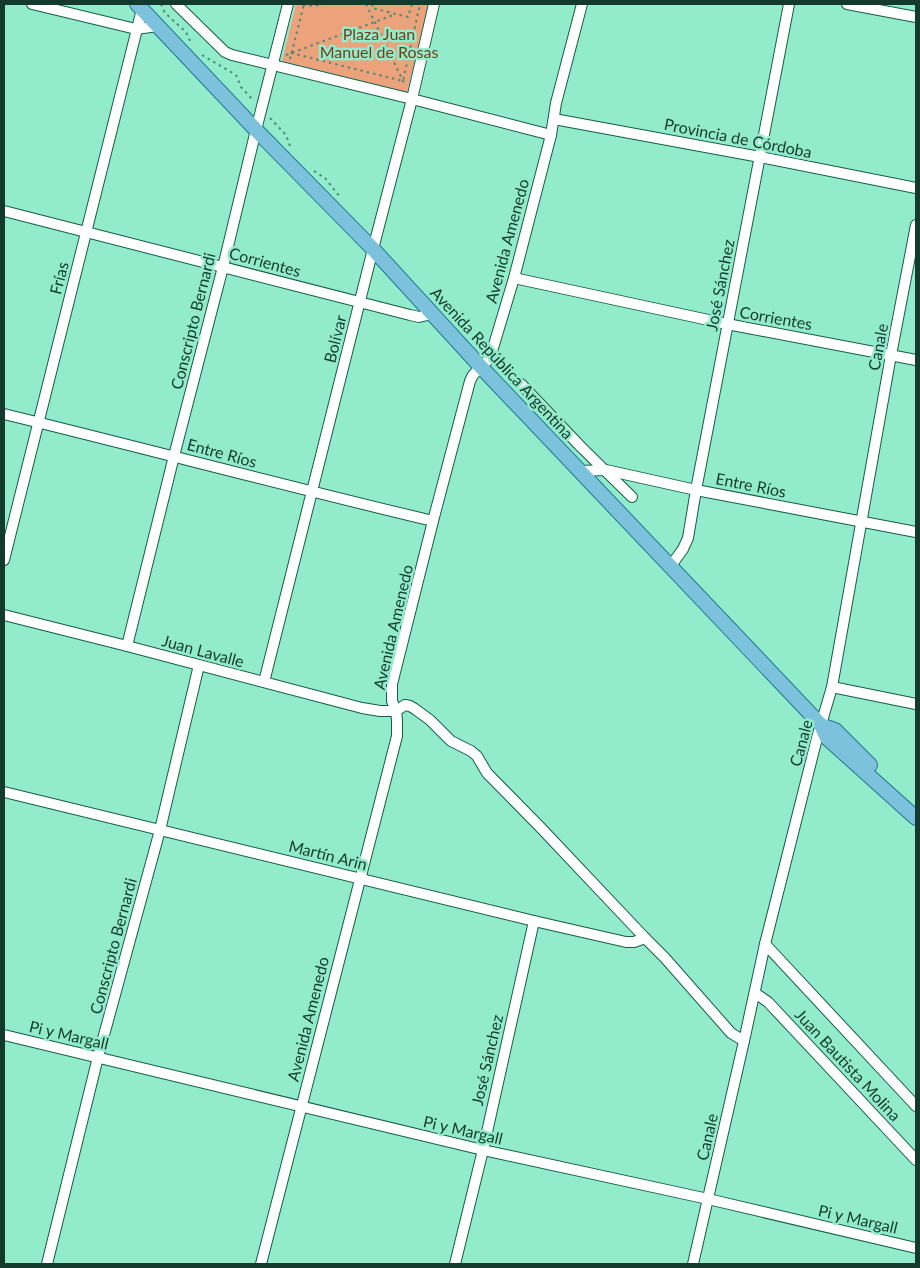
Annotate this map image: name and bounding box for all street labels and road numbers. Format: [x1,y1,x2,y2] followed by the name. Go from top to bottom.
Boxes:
[663,114,813,161] street label: Provincia de Córdoba
[481,177,532,305] street label: Avenida Amenedo
[701,238,738,332] street label: José Sánchez
[227,243,303,280] street label: Corrientes
[166,251,219,391] street label: Conscripto Bernardi
[45,260,72,296] street label: Frías
[427,283,578,443] street label: Avenida República Argentina
[738,302,814,333] street label: Corrientes
[319,313,350,365] street label: Bolívar
[864,322,891,372] street label: Canale
[185,434,259,471] street label: Entre Ríos
[714,468,788,501] street label: Entre Ríos
[369,563,416,691] street label: Avenida Amenedo
[160,630,246,671] street label: Juan Lavalle
[785,717,816,768] street label: Canale
[287,836,369,873] street label: Martín Arin
[85,876,140,1016] street label: Conscripto Bernardi
[283,955,332,1083] street label: Avenida Amenedo
[792,1005,905,1125] street label: Juan Bautista Molina
[467,1013,506,1107] street label: José Sánchez
[27,1016,111,1053] street label: Pi y Margall
[421,1111,505,1148] street label: Pi y Margall
[692,1111,721,1162] street label: Canale
[816,1200,900,1237] street label: Pi y Margall

